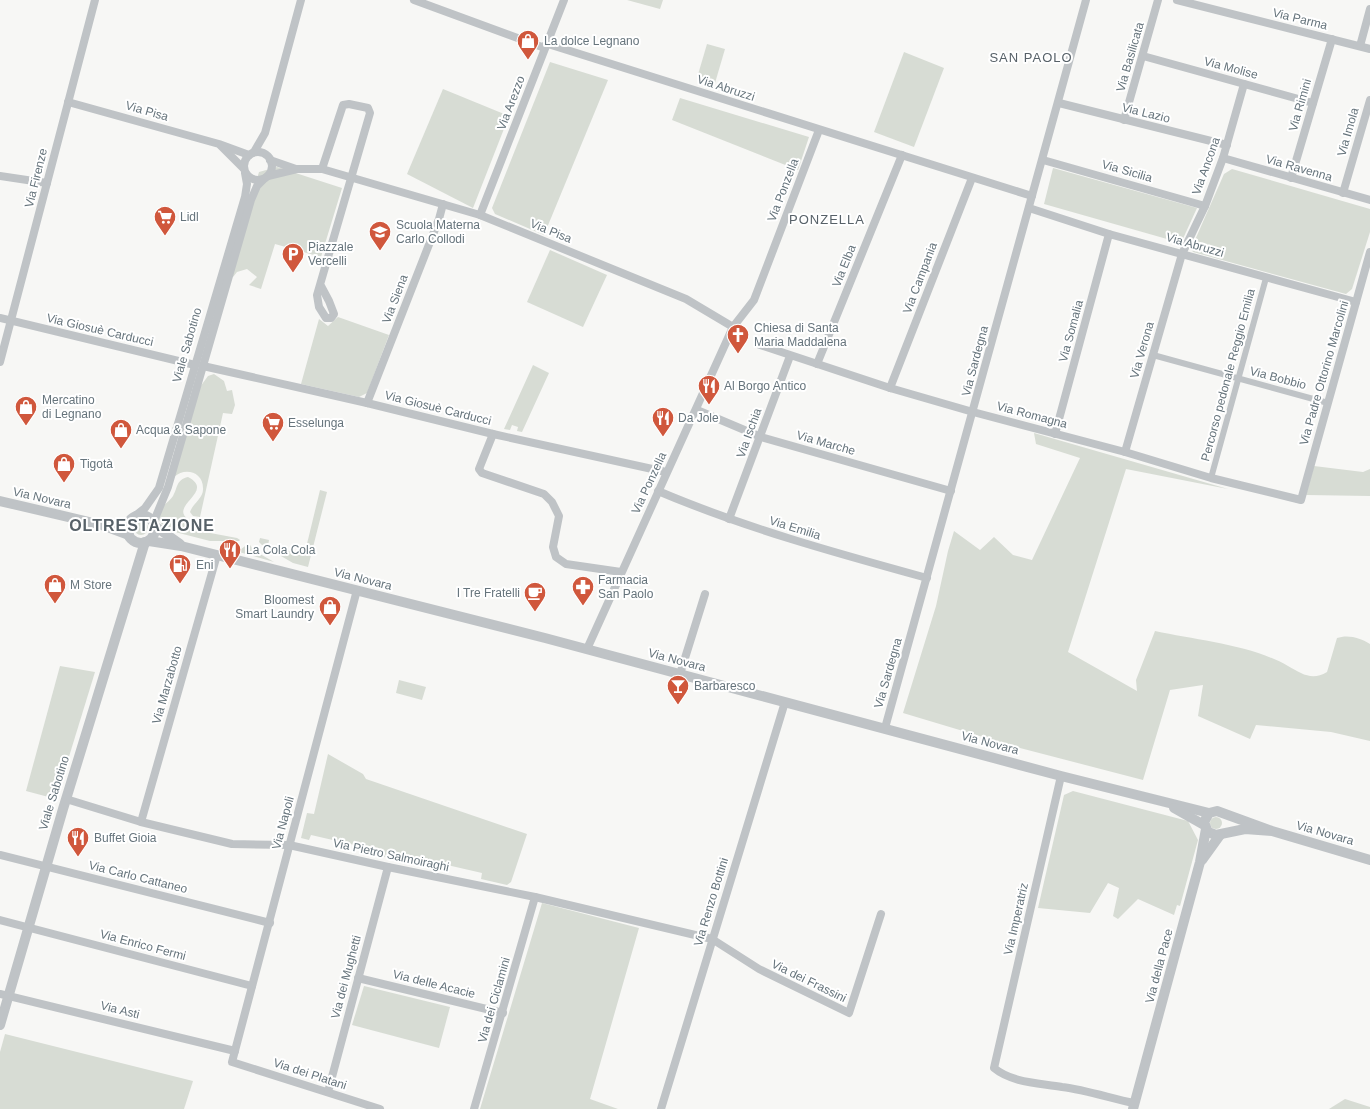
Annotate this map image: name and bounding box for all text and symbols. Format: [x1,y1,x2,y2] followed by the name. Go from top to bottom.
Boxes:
[1271,5,1329,33] street label: Via Parma
[1113,20,1147,93] street label: Via Basilicata
[515,28,541,61] shop icon: La dolce Legnano
[544,34,640,48] place label: La dolce Legnano
[989,50,1073,65] district label: SAN PAOLO
[1203,54,1260,82] street label: Via Molise
[695,72,757,104] street label: Via Abruzzi
[494,74,528,132] street label: Via Arezzo
[1286,77,1314,133] street label: Via Rimini
[124,98,170,124] street label: Via Pisa
[1120,100,1172,126] street label: Via Lazio
[1334,106,1362,158] street label: Via Imola
[1189,135,1223,197] street label: Via Ancona
[22,147,50,209] street label: Via Firenze
[1264,152,1334,184] street label: Via Ravenna
[765,156,802,224] street label: Via Ponzella
[1100,157,1154,185] street label: Via Sicilia
[152,204,178,237] supermarket icon: Lidl
[180,210,199,224] place label: Lidl
[789,212,865,227] district label: PONZELLA
[528,216,574,246] street label: Via Pisa
[396,218,480,246] place label: Scuola Materna Carlo Collodi
[367,219,393,252] school or university icon: Scuola Materna Carlo Collodi
[1164,230,1226,260] street label: Via Abruzzi
[308,240,354,268] place label: Piazzale Vercelli
[900,240,940,316] street label: Via Campania
[280,241,306,274] parking icon: Piazzale Vercelli
[829,242,859,289] street label: Via Elba
[379,272,411,325] street label: Via Siena
[1198,287,1258,463] street label: Percorso pedonale Reggio Emilia
[1056,298,1086,364] street label: Via Somalia
[1297,299,1351,447] street label: Via Padre Ottorino Marcolini
[170,306,204,384] street label: Viale Sabotino
[45,311,155,349] street label: Via Giosuè Carducci
[1127,320,1157,380] street label: Via Verona
[754,321,847,349] place label: Chiesa di Santa Maria Maddalena
[725,322,751,355] church icon: Chiesa di Santa Maria Maddalena
[959,324,991,398] street label: Via Sardegna
[1248,364,1308,392] street label: Via Bobbio
[696,373,722,406] restaurant icon: Al Borgo Antico
[724,379,806,393] place label: Al Borgo Antico
[383,388,493,428] street label: Via Giosuè Carducci
[42,393,102,421] place label: Mercatino di Legnano
[13,394,39,427] shop icon: Mercatino di Legnano
[995,399,1069,431] street label: Via Romagna
[650,405,676,438] restaurant icon: Da Jole
[734,406,765,460] street label: Via Ischia
[260,410,286,443] supermarket icon: Esselunga
[678,411,719,425] place label: Da Jole
[288,416,344,430] place label: Esselunga
[108,417,134,450] shop icon: Acqua & Sapone
[136,423,226,437] place label: Acqua & Sapone
[795,428,857,458] street label: Via Marche
[629,450,670,516] street label: Via Ponzella
[51,451,77,484] shop icon: Tigotà
[80,457,113,471] place label: Tigotà
[12,485,73,512] street label: Via Novara
[768,514,823,543] street label: Via Emilia
[69,517,215,534] district label: OLTRESTAZIONE
[217,537,243,570] restaurant icon: La Cola Cola
[246,543,316,557] place label: La Cola Cola
[167,552,193,585] fuel station icon: Eni
[196,558,213,572] place label: Eni
[333,565,394,593] street label: Via Novara
[42,572,68,605] shop icon: M Store
[598,573,654,601] place label: Farmacia San Paolo
[570,574,596,607] pharmacy icon: Farmacia San Paolo
[70,578,112,592] place label: M Store
[522,580,548,613] cafe icon: I Tre Fratelli
[457,586,520,600] place label: I Tre Fratelli
[235,593,315,621] place label: Bloomest Smart Laundry
[317,594,343,627] shop icon: Bloomest Smart Laundry
[871,636,905,710] street label: Via Sardegna
[149,644,185,726] street label: Via Marzabotto
[647,646,708,674] street label: Via Novara
[665,673,691,706] bar icon: Barbaresco
[694,679,756,693] place label: Barbaresco
[960,729,1021,757] street label: Via Novara
[36,754,72,832] street label: Viale Sabotino
[269,795,297,851] street label: Via Napoli
[1295,818,1356,848] street label: Via Novara
[65,825,91,858] restaurant icon: Buffet Gioia
[94,831,157,845] place label: Buffet Gioia
[332,836,450,874] street label: Via Pietro Salmoiraghi
[691,856,731,948] street label: Via Renzo Bottini
[87,858,189,896] street label: Via Carlo Cattaneo
[1001,881,1031,957] street label: Via Imperatriz
[98,927,188,963] street label: Via Enrico Fermi
[1142,927,1176,1005] street label: Via della Pace
[328,934,364,1020] street label: Via dei Mughetti
[475,956,513,1044] street label: Via dei Ciclamini
[769,957,849,1005] street label: Via dei Frassini
[391,967,477,1001] street label: Via delle Acacie
[99,998,141,1022] street label: Via Asti
[271,1056,349,1092] street label: Via dei Platani

